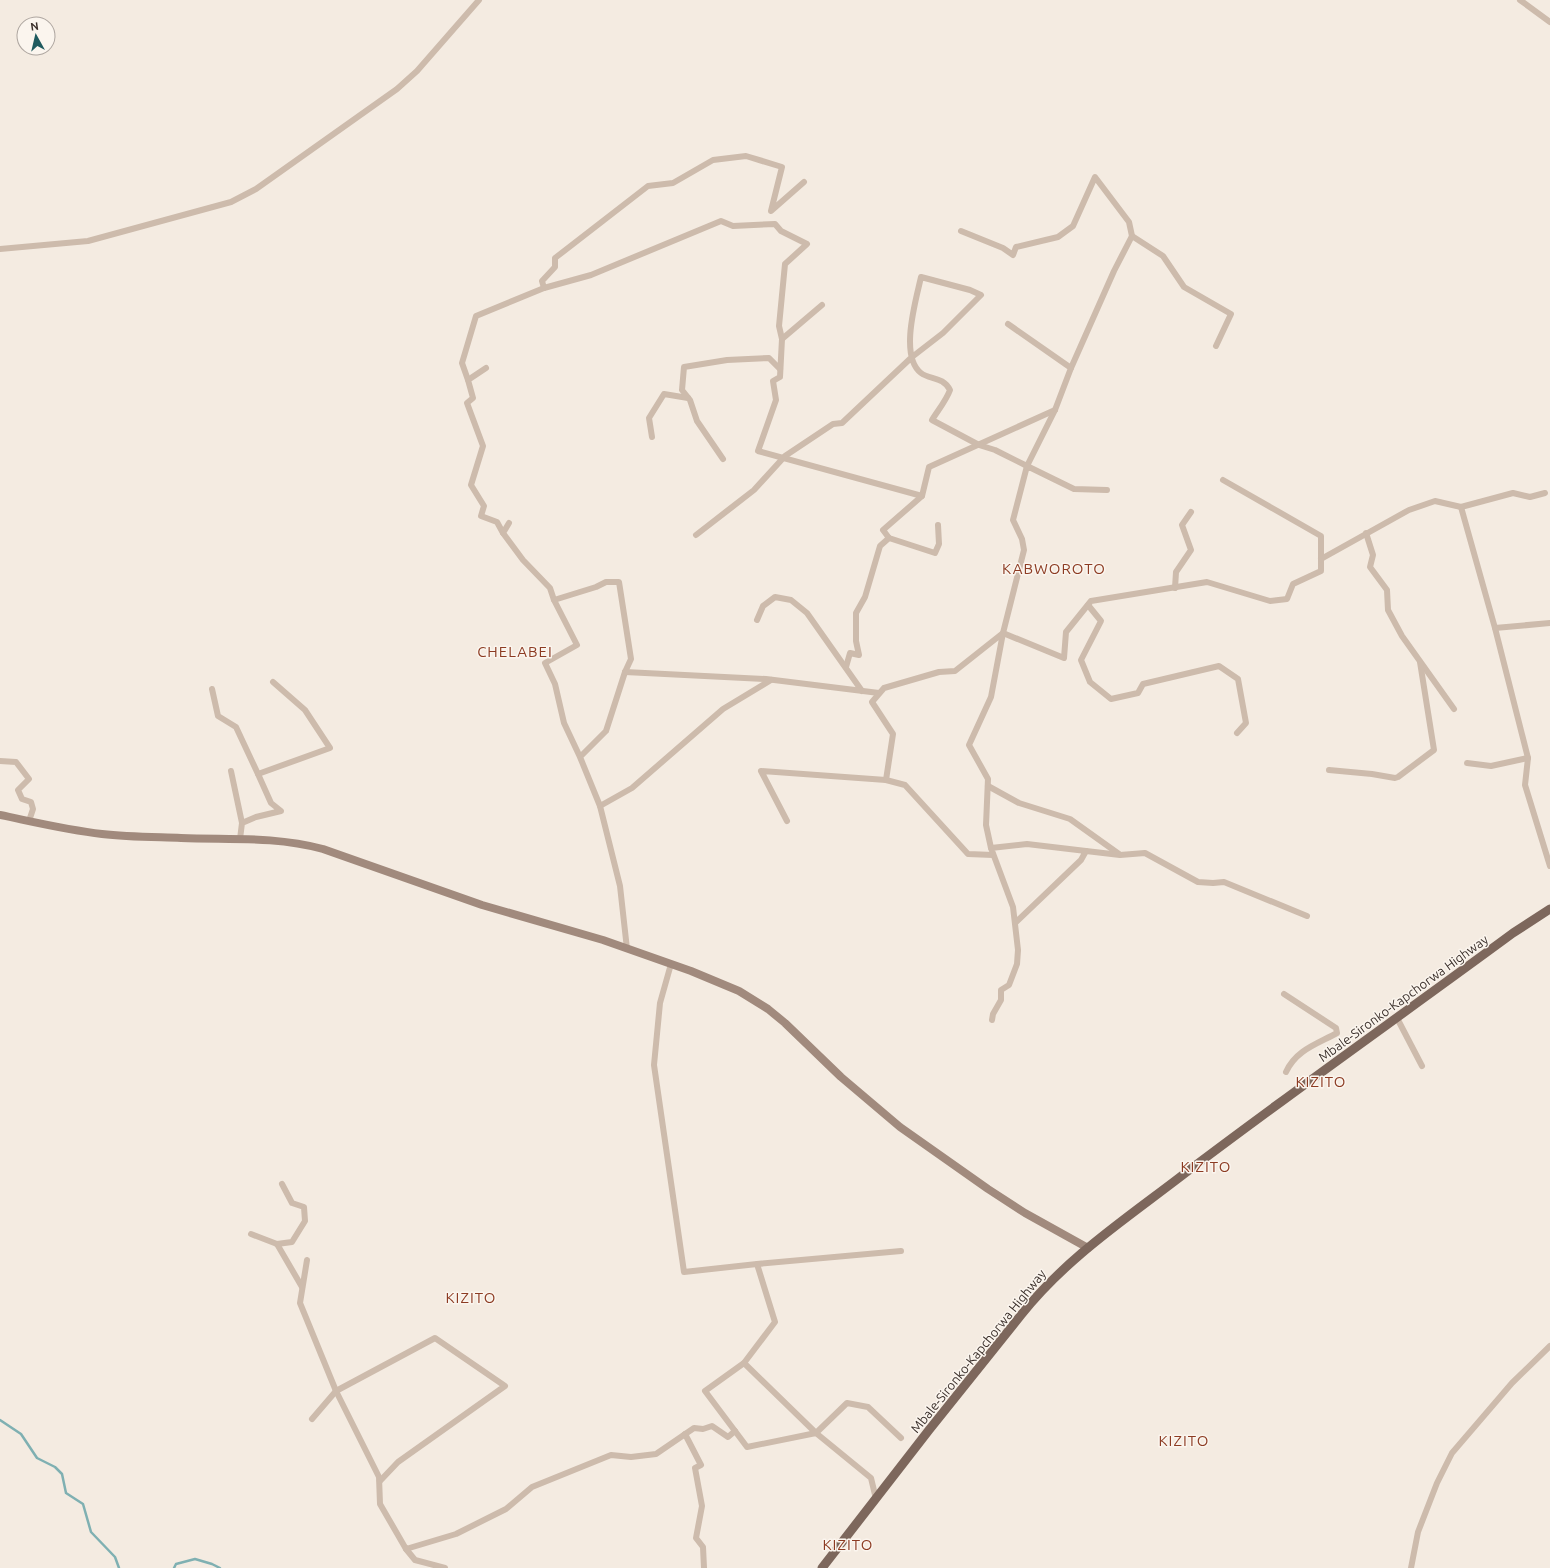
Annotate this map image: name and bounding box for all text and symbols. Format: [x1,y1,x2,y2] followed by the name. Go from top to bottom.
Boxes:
[16,16,56,56] north arrow
[30,20,40,33] text: N
[1002,560,1106,577] district label: KABWOROTO
[477,643,553,660] district label: CHELABEI
[1316,932,1490,1064] street label: Mbale-Sironko-Kapchorwa Highway
[1295,1073,1347,1090] district label: KIZITO
[1180,1158,1232,1175] district label: KIZITO
[908,1267,1048,1435] street label: Mbale-Sironko-Kapchorwa Highway
[445,1289,497,1306] district label: KIZITO
[1158,1432,1210,1449] district label: KIZITO
[822,1536,874,1553] district label: KIZITO

